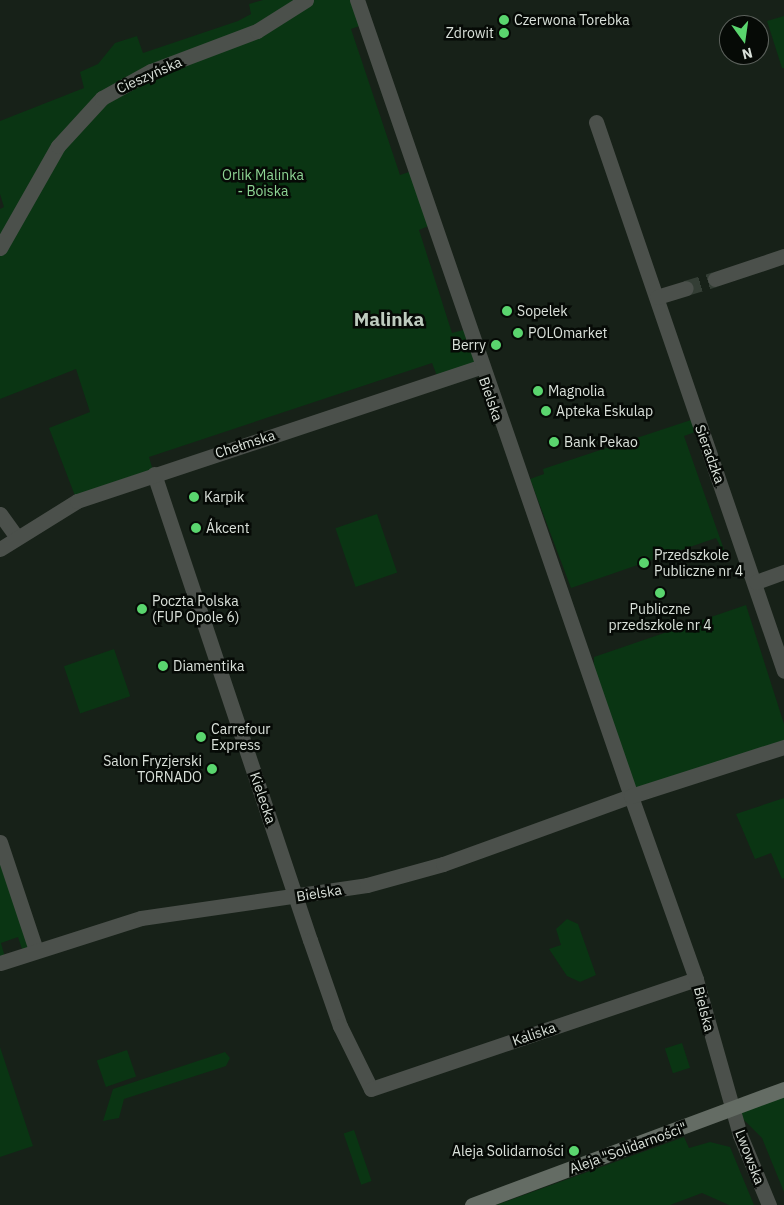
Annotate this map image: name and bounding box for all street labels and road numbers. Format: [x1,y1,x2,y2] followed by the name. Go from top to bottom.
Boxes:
[114,53,184,97] street label: Cieszyńska
[476,375,506,423] street label: Bielska
[692,422,728,486] street label: Sieradzka
[213,426,277,462] street label: Chełmska
[246,770,280,826] street label: Kielecka
[295,881,343,905] street label: Bielska
[690,985,718,1033] street label: Bielska
[510,1019,558,1049] street label: Kaliska
[567,1119,689,1177] street label: Aleja "Solidarności"
[732,1127,768,1187] street label: Lwowska

